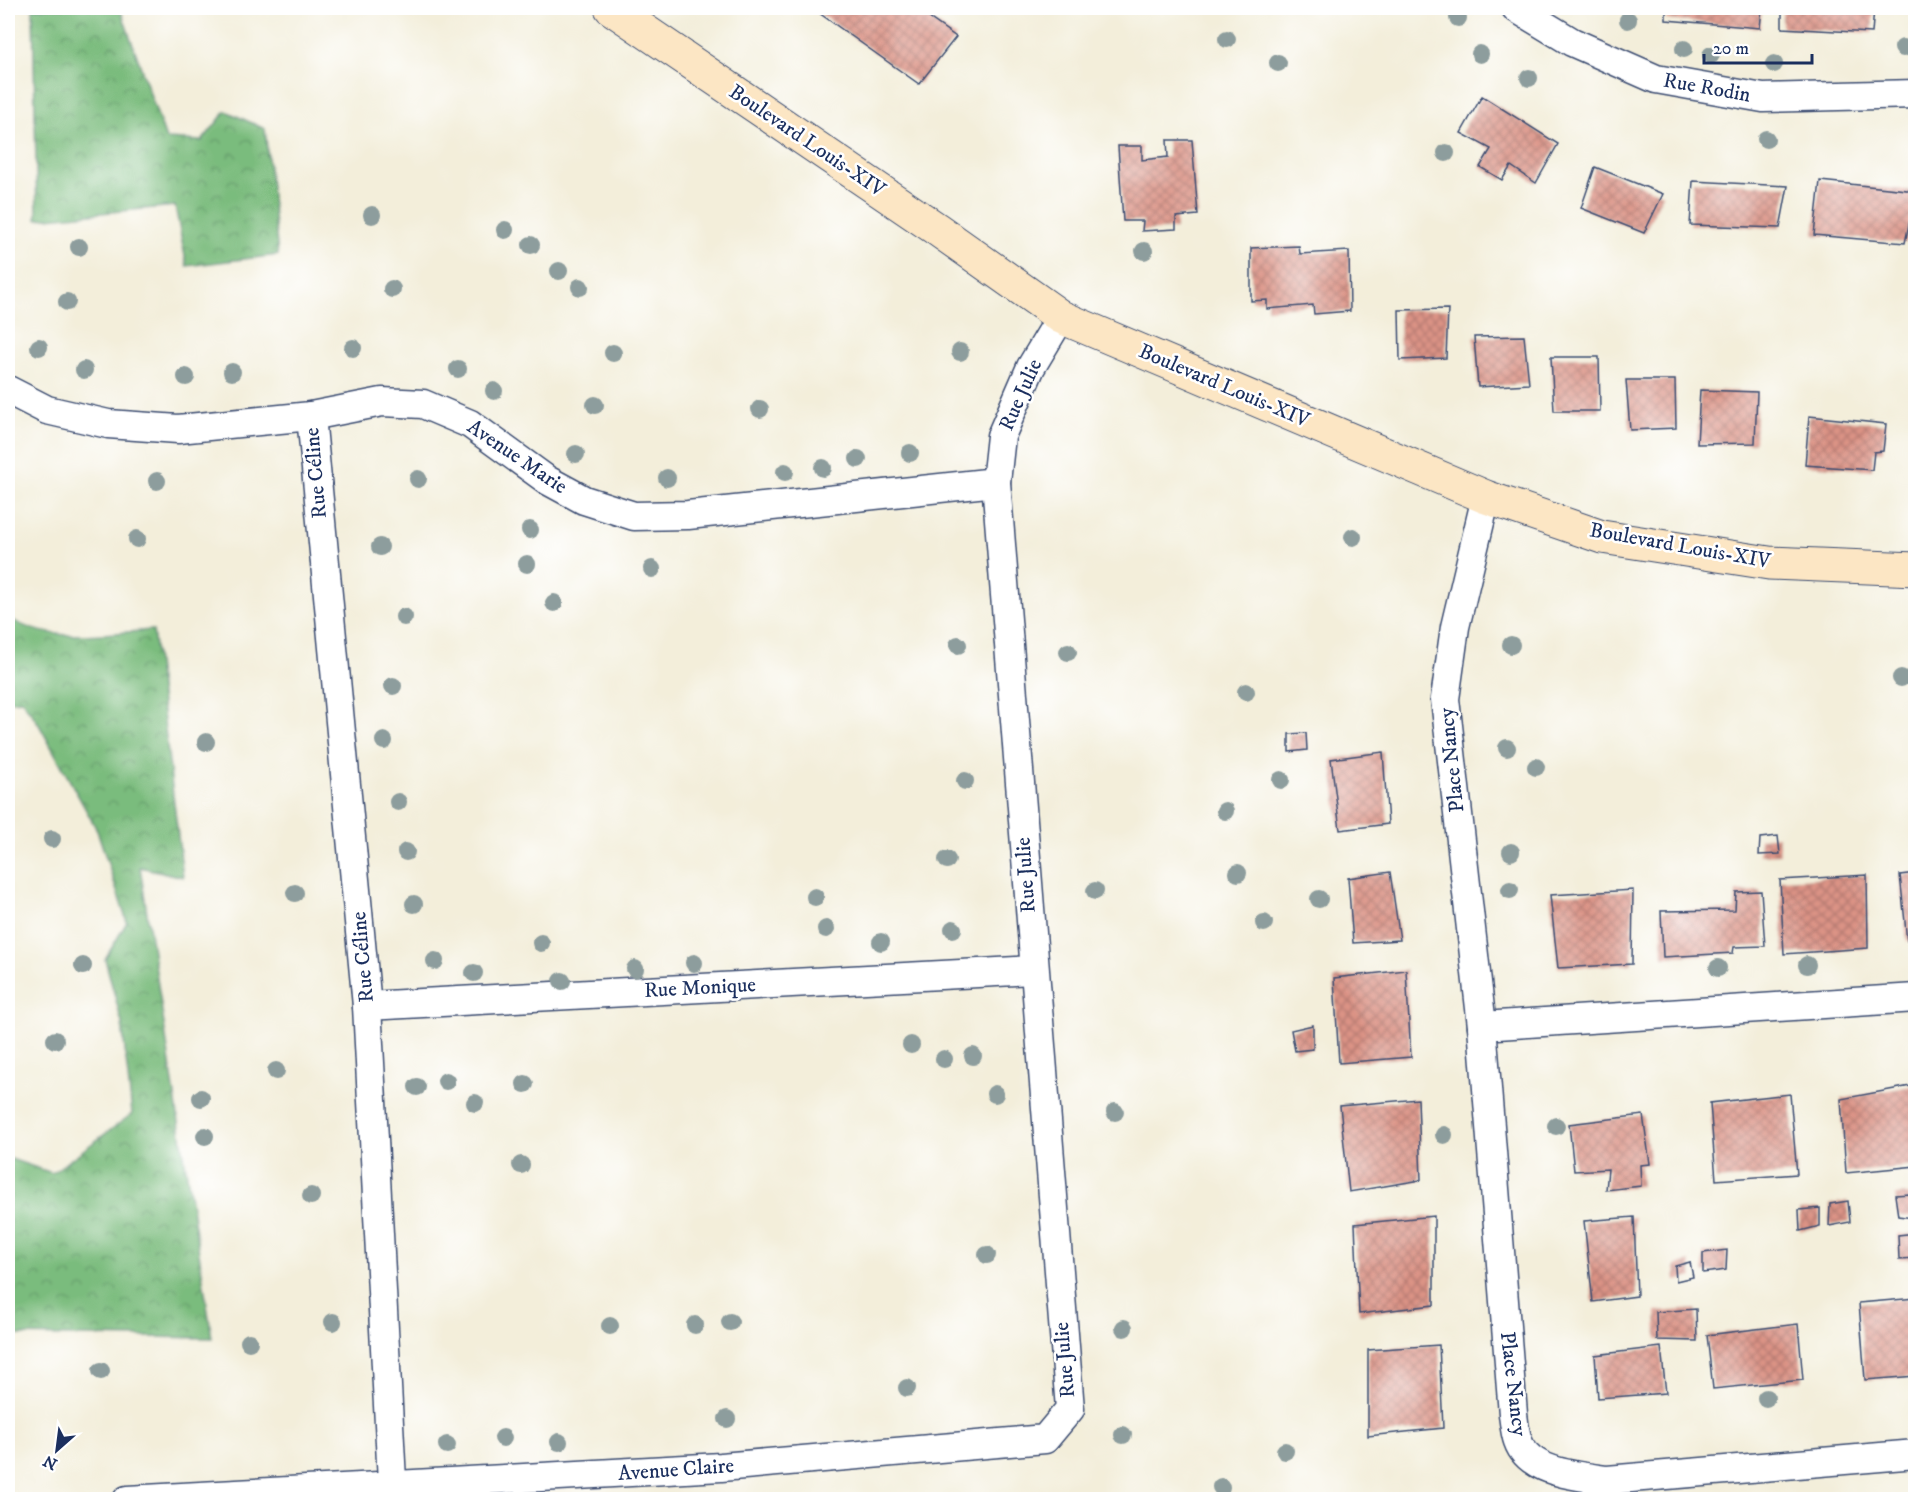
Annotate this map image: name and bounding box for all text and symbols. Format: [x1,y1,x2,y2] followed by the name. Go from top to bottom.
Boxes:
[1704,27,1812,65] scale bar
[1713,38,1749,60] text: 20 m
[1661,68,1753,108] street label: Rue Rodin
[724,79,891,203] street label: Boulevard Louis-XIV
[1135,338,1314,434] street label: Boulevard Louis-XIV
[994,355,1048,435] street label: Rue Julie
[462,414,572,500] street label: Avenue Marie
[299,426,333,520] street label: Rue Céline
[1588,517,1773,575] street label: Boulevard Louis-XIV
[1433,705,1470,814] street label: Place Nancy
[1010,836,1042,914] street label: Rue Julie
[346,910,380,1004] street label: Rue Céline
[643,972,757,1004] street label: Rue Monique
[1049,1321,1081,1399] street label: Rue Julie
[1494,1330,1532,1439] street label: Place Nancy
[27,1420,87,1480] north arrow
[40,1450,61,1474] text: N
[617,1453,735,1487] street label: Avenue Claire

